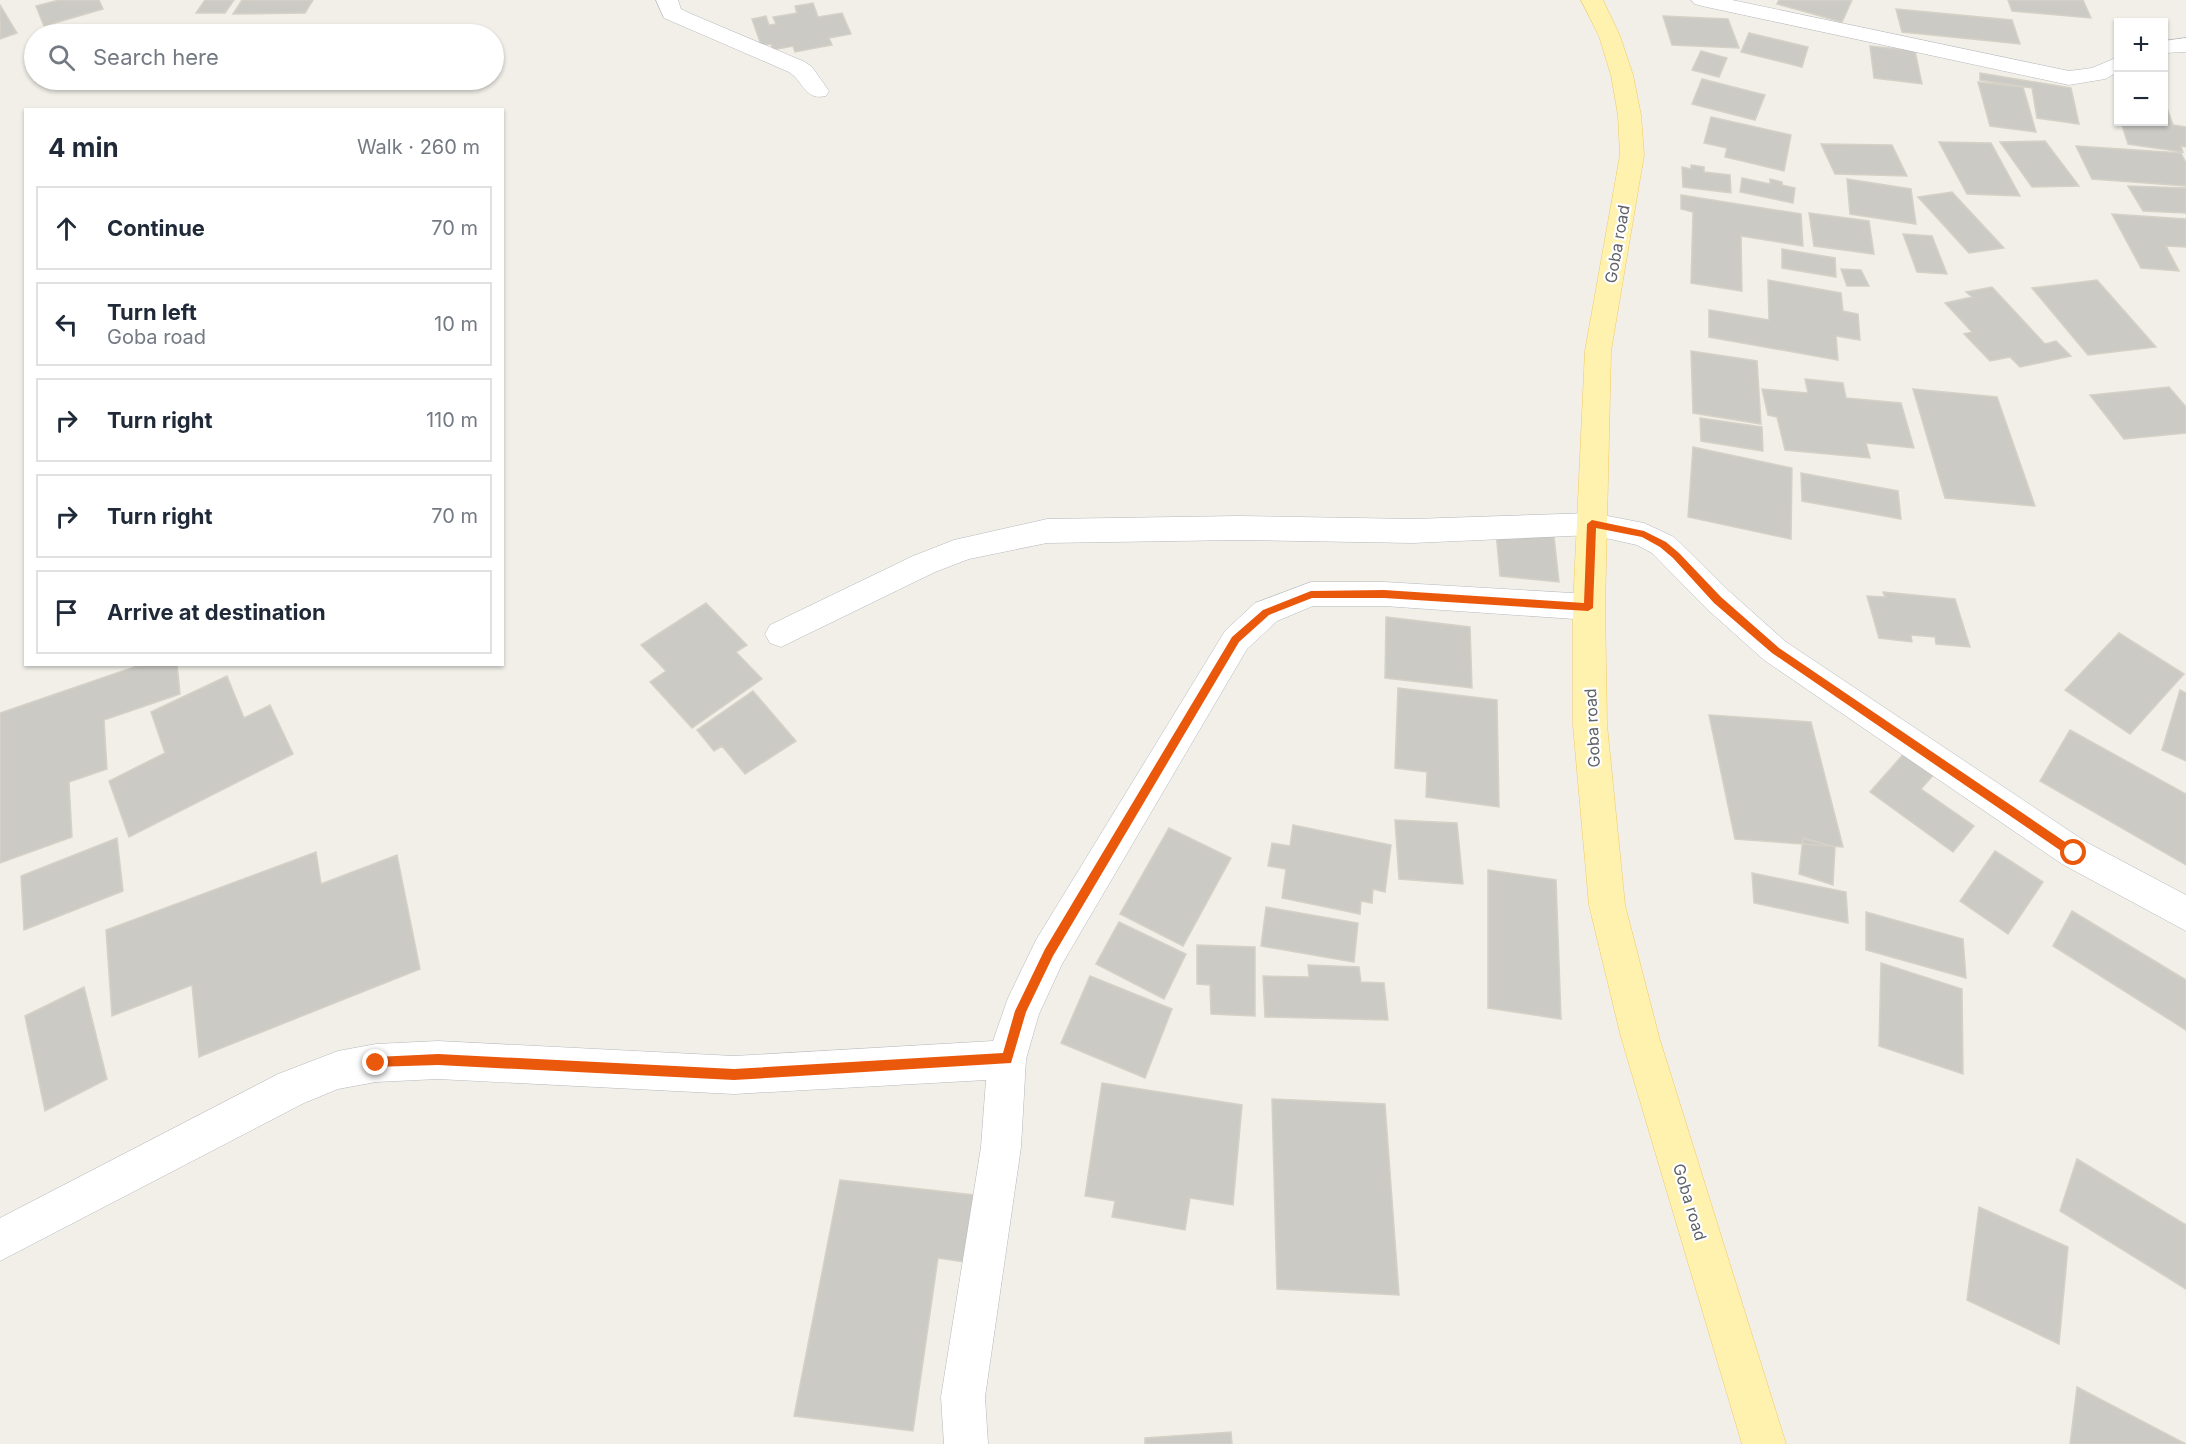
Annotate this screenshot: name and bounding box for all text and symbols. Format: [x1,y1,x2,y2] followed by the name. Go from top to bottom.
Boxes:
[2114,18,2168,126] map controls
[2114,18,2168,72] button: +
[24,24,504,90] search box
[45,41,78,74] icon: search
[93,44,219,70] text: Search here
[2114,72,2168,126] button: −
[48,132,119,163] text: 4 min
[357,135,480,159] text: Walk · 260 m
[1600,203,1634,285] street label: Goba road
[50,212,83,245] icon: ahead
[107,215,205,241] text: Continue
[431,216,478,240] text: 70 m
[107,299,197,325] text: Turn left
[50,308,83,341] icon: left
[434,312,478,336] text: 10 m
[107,325,206,349] text: Goba road
[50,404,83,437] icon: right
[107,407,213,433] text: Turn right
[426,408,478,432] text: 110 m
[50,500,83,533] icon: right
[107,503,213,529] text: Turn right
[431,504,478,528] text: 70 m
[50,596,83,629] icon: arrive
[107,599,326,625] text: Arrive at destination
[1580,688,1604,768] street label: Goba road
[2060,839,2086,865] route start
[362,1049,388,1075] route end
[1669,1161,1711,1243] street label: Goba road

